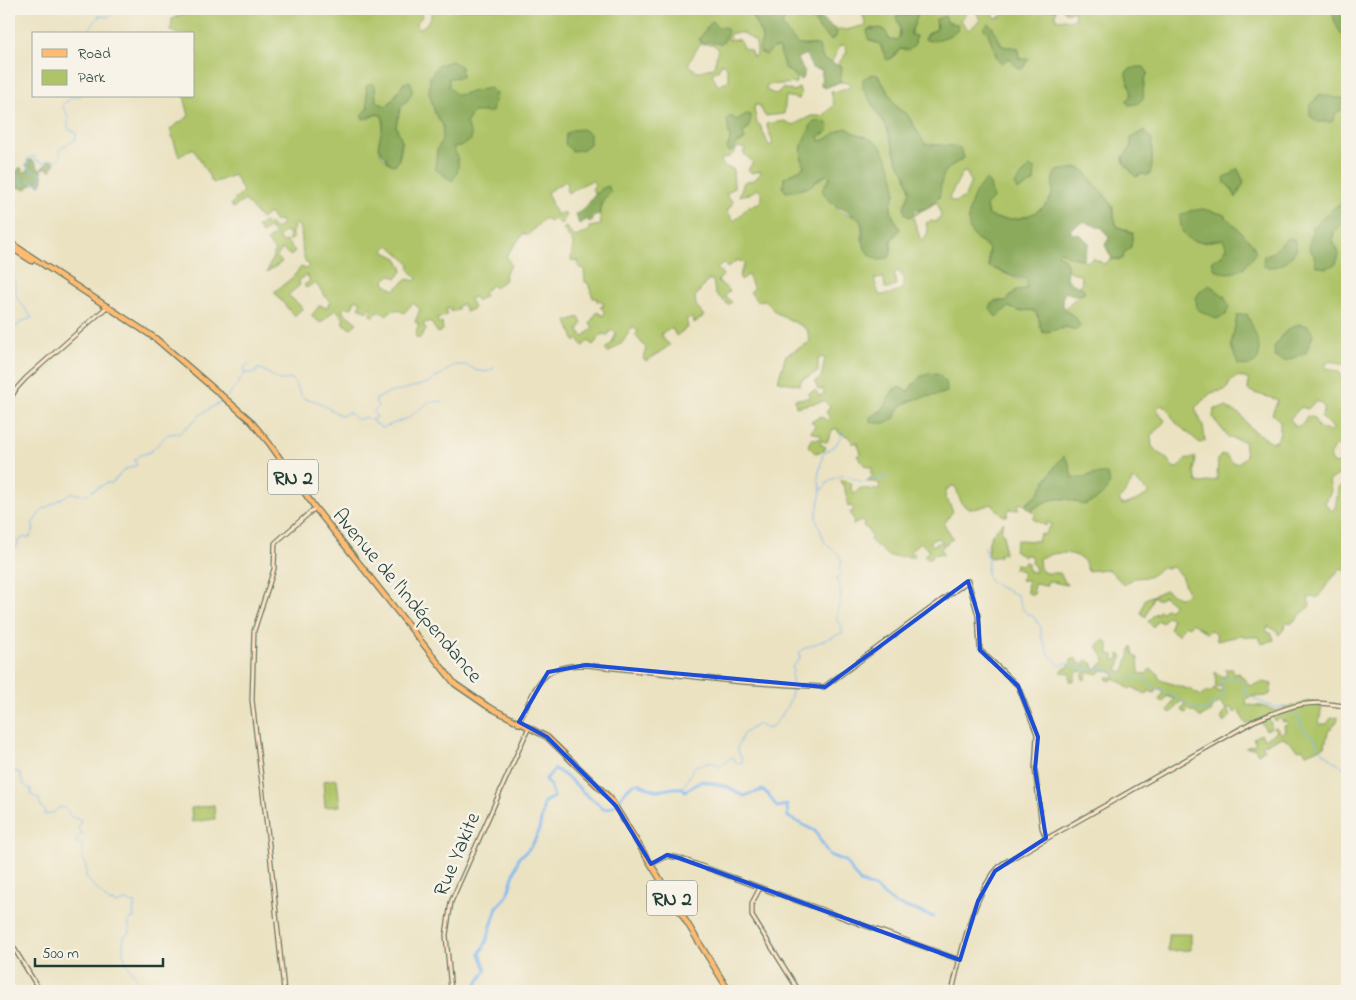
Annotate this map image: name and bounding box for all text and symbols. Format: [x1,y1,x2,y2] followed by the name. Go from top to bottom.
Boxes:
[32,32,195,98] legend
[78,43,111,65] text: Road
[78,67,106,89] text: Park
[268,460,318,494] road number: RN 2
[324,502,489,691] street label: Avenue de l'Indépendance
[427,808,489,901] street label: Rue Yakite
[647,880,697,916] road number: RN 2
[35,935,162,967] scale bar
[42,943,79,965] text: 500 m

